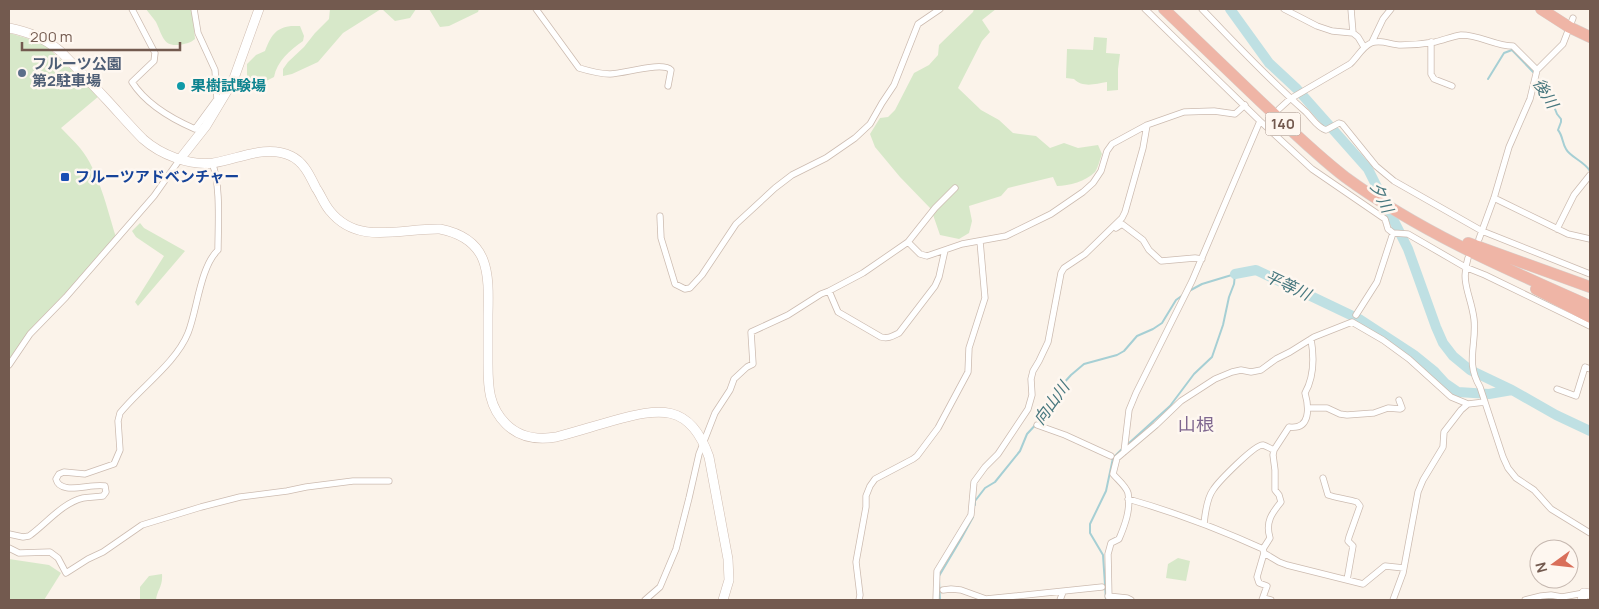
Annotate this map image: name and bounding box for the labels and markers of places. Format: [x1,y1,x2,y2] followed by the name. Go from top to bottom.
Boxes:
[32,53,122,91] place label: フルーツ公園 第2駐車場
[16,67,28,79] marker: フルーツ公園 第2駐車場
[191,75,266,96] place label: 果樹試験場
[175,80,187,92] marker: 果樹試験場
[75,166,240,187] place label: フルーツアドベンチャー
[59,171,71,183] marker: フルーツアドベンチャー

